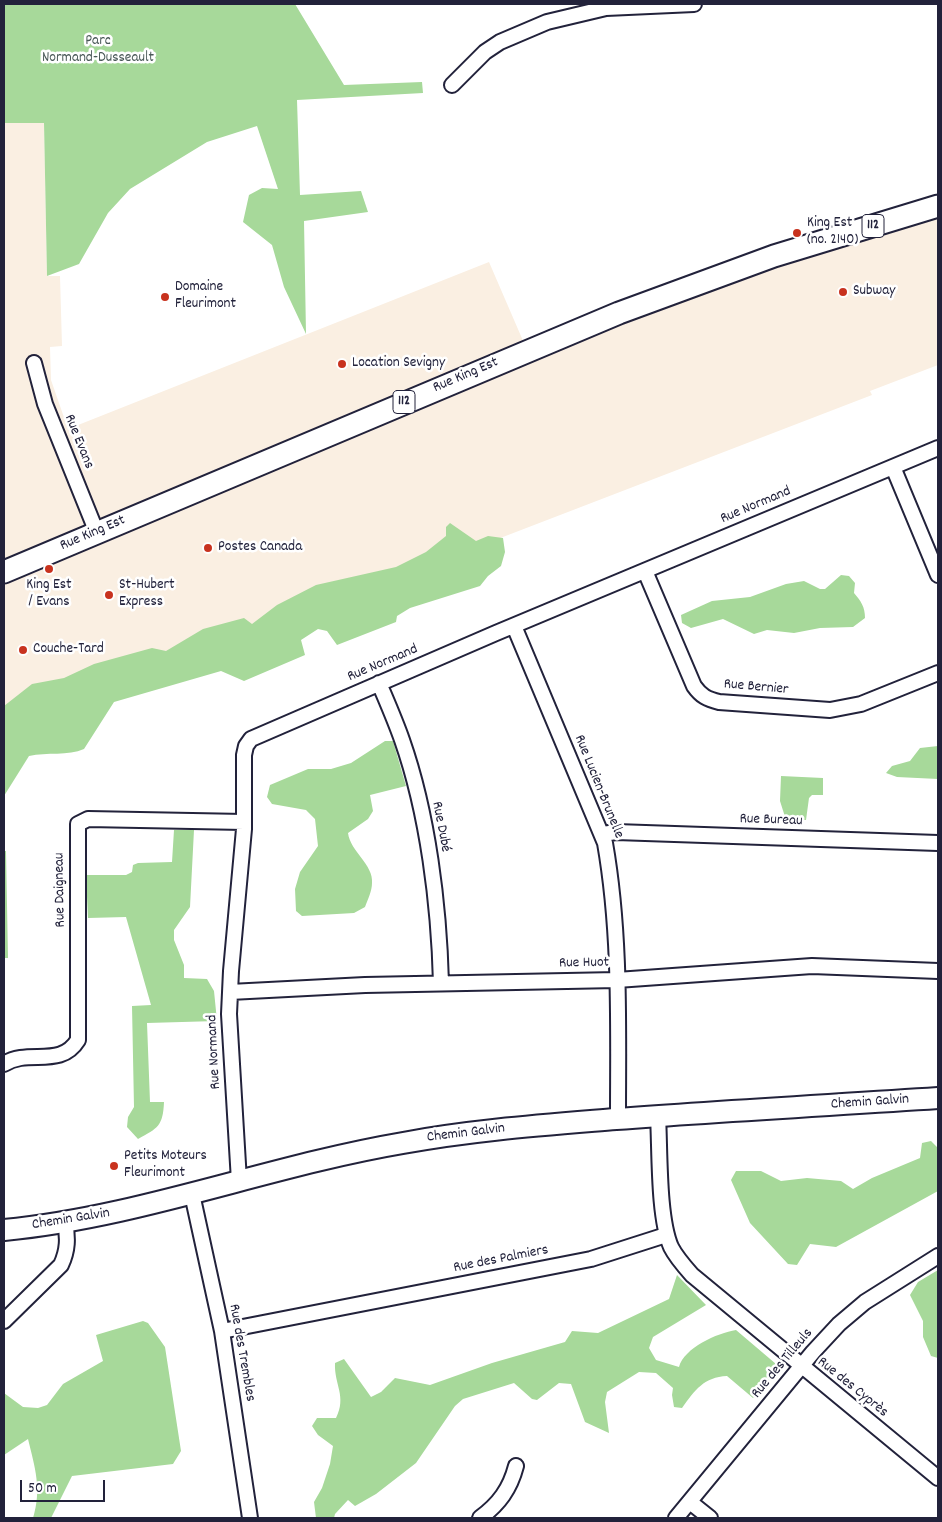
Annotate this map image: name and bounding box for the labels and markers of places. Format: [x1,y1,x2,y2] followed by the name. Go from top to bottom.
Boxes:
[807,215,858,250] place label: King Est (no. 2140)
[791,227,803,239] marker: King Est (no. 2140)
[175,279,236,314] place label: Domaine Fleurimont
[853,283,895,301] place label: Subway
[837,286,849,298] marker: Subway
[159,291,171,303] marker: Domaine Fleurimont
[352,355,445,373] place label: Location Sevigny
[336,358,348,370] marker: Location Sevigny
[218,539,302,557] place label: Postes Canada
[202,542,214,554] marker: Postes Canada
[43,563,55,575] marker: King Est / Evans
[26,577,72,612] place label: King Est / Evans
[119,577,175,612] place label: St-Hubert Express
[103,589,115,601] marker: St-Hubert Express
[33,641,104,659] place label: Couche-Tard
[17,644,29,656] marker: Couche-Tard
[124,1148,207,1183] place label: Petits Moteurs Fleurimont
[108,1160,120,1172] marker: Petits Moteurs Fleurimont

